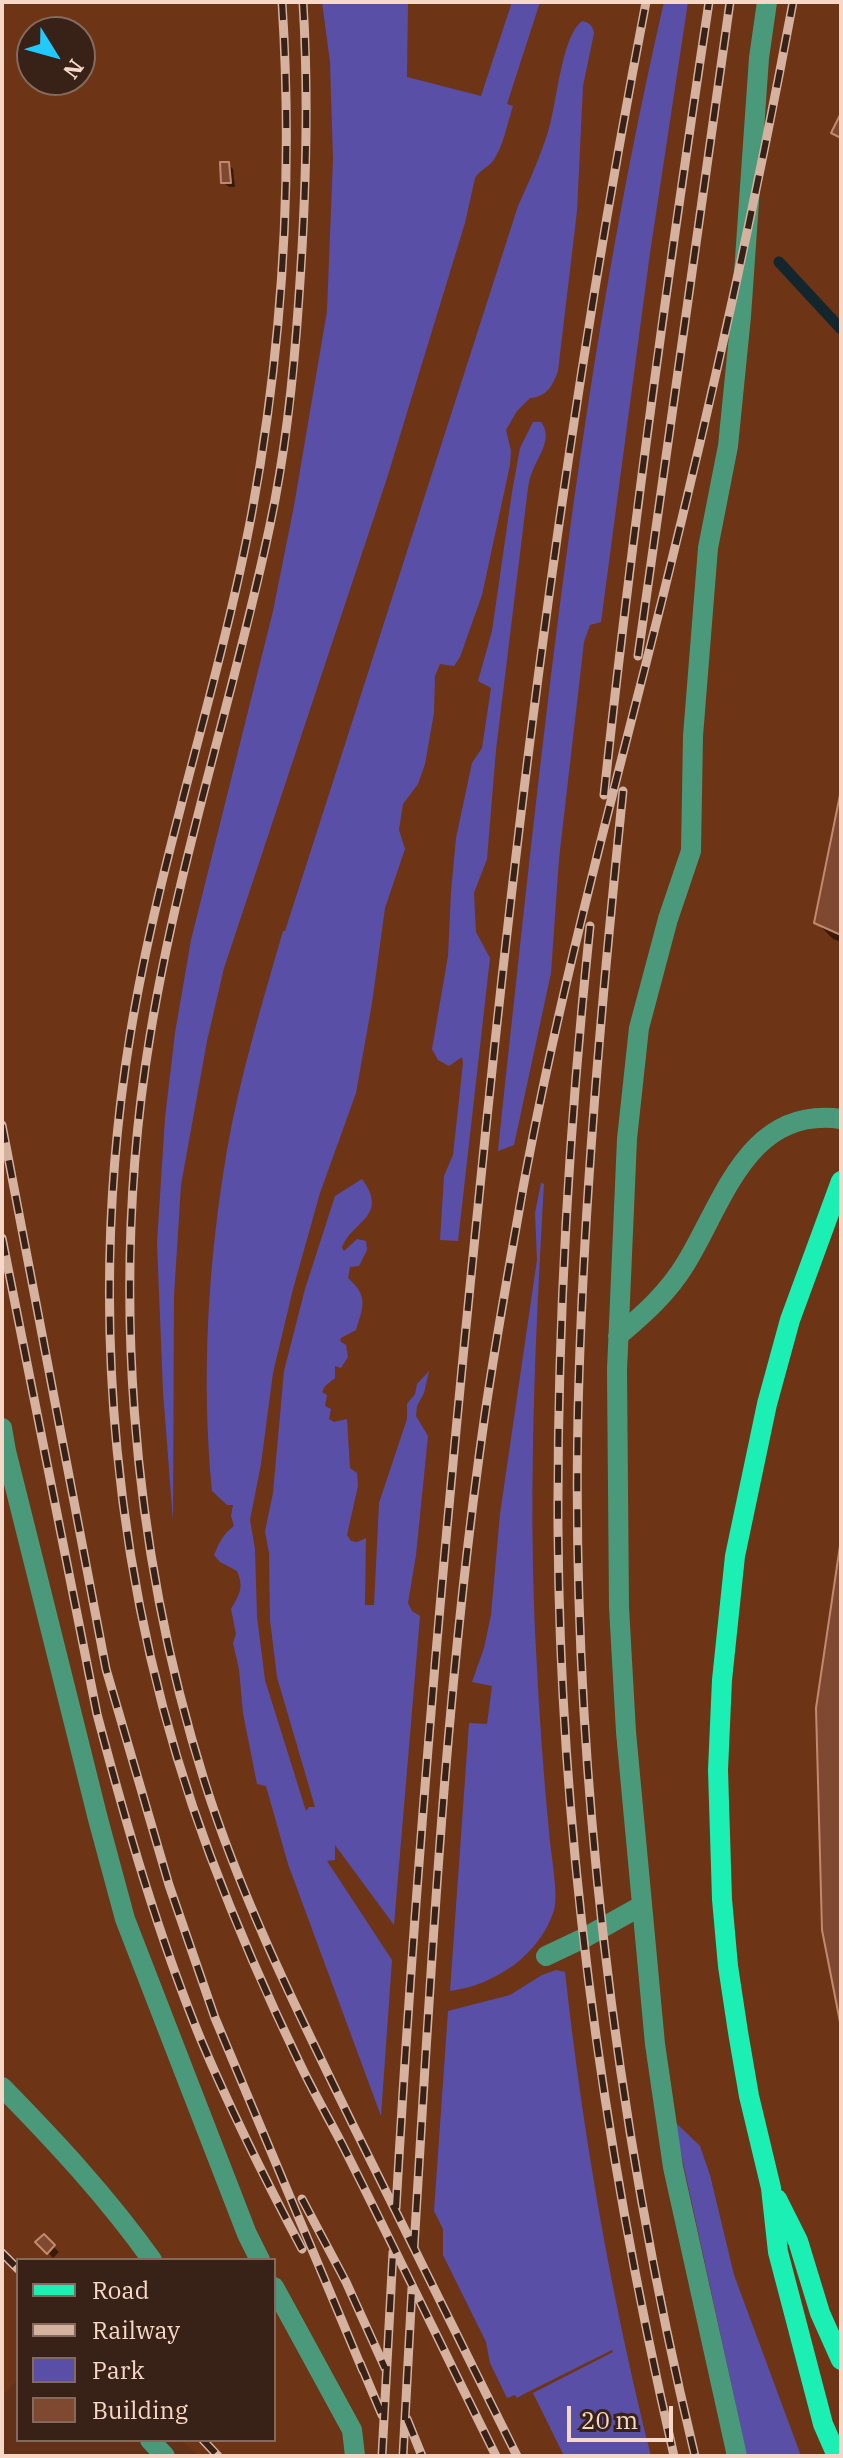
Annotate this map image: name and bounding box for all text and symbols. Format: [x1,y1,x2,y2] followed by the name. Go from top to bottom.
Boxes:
[16,16,96,96] north arrow
[57,54,91,85] text: N
[16,2258,276,2442] legend
[92,2274,149,2306] text: Road
[92,2314,180,2346] text: Railway
[92,2354,144,2386] text: Park
[571,2390,677,2440] scale bar
[92,2394,188,2426] text: Building
[581,2404,638,2436] text: 20 m

